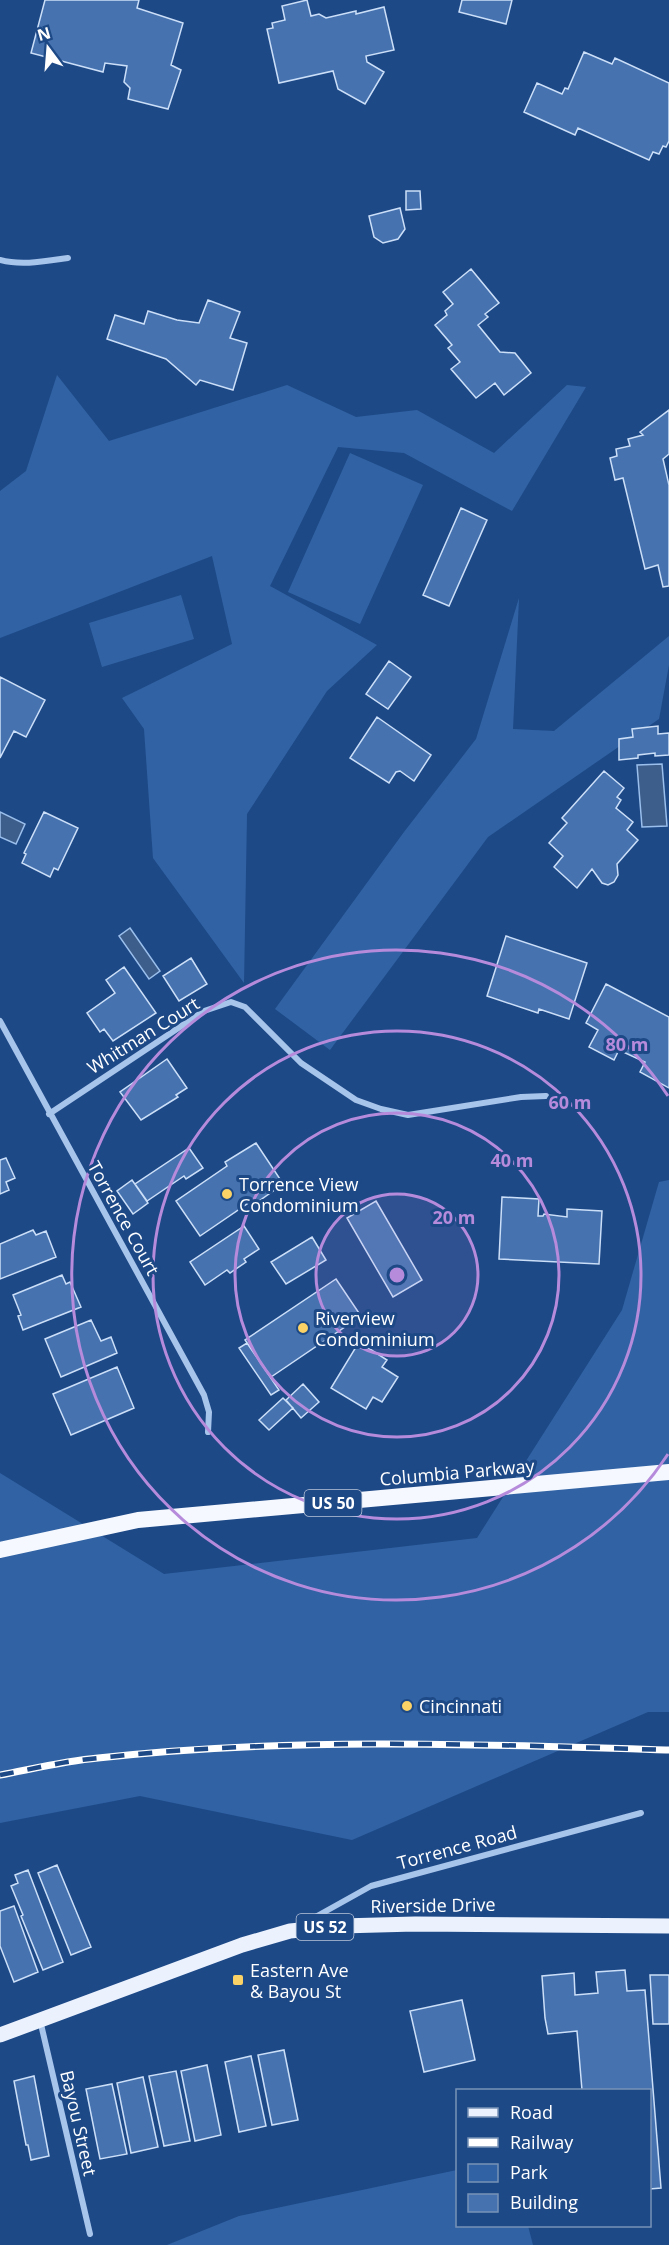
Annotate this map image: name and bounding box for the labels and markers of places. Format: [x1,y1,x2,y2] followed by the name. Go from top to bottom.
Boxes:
[239,1172,359,1217] place label: Torrence View Condominium
[220,1187,234,1201] marker: Torrence View Condominium
[387,1265,407,1285] centre of rings
[315,1306,435,1351] place label: Riverview Condominium
[296,1321,310,1335] marker: Riverview Condominium
[419,1694,502,1718] place label: Cincinnati
[400,1699,414,1713] marker: Cincinnati
[250,1958,349,2003] place label: Eastern Ave & Bayou St
[231,1973,245,1987] marker: Eastern Ave & Bayou St

